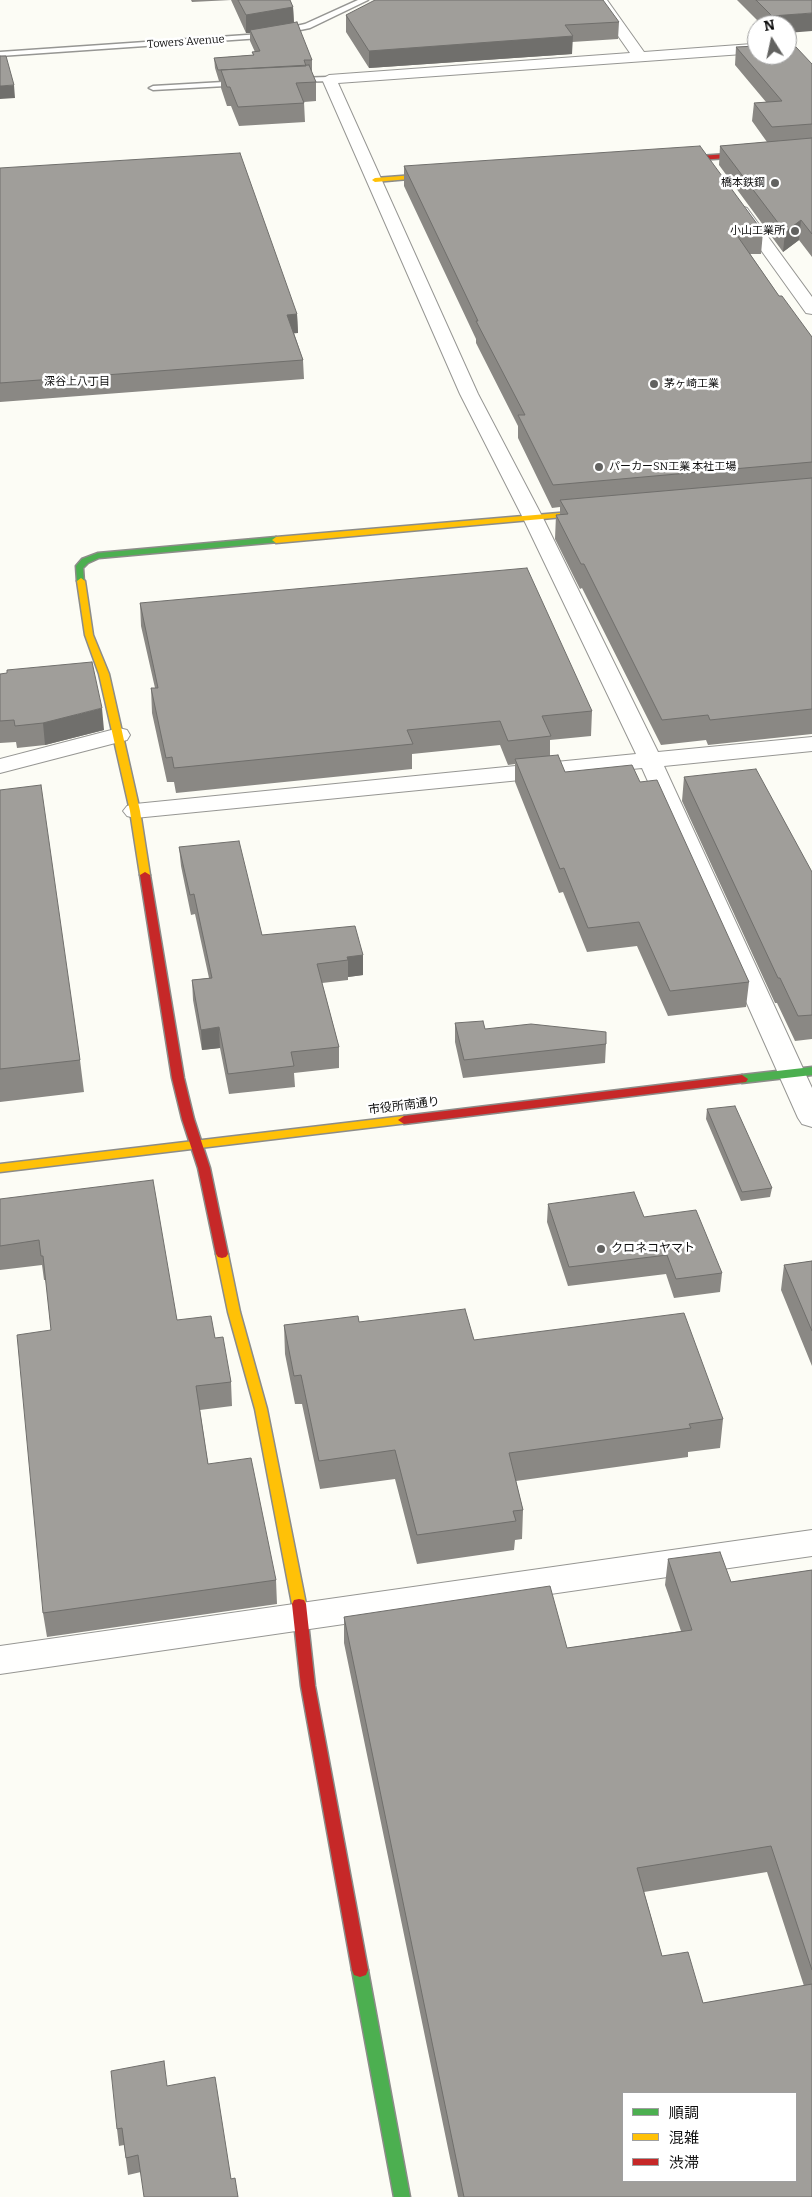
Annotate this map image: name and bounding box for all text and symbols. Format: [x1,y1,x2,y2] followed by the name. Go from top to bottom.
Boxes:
[747,15,797,65] north arrow
[763,16,776,35] text: N
[147,33,225,51] street label: Towers Avenue
[721,176,765,190] place label: 橋本鉄鋼
[769,177,781,189] marker: 橋本鉄鋼
[730,224,785,238] place label: 小山工業所
[789,225,801,237] marker: 小山工業所
[44,375,110,389] district label: 深谷上八丁目
[664,377,719,391] place label: 茅ヶ崎工業
[648,378,660,390] marker: 茅ヶ崎工業
[609,460,736,474] place label: パーカーSN工業 本社工場
[593,461,605,473] marker: パーカーSN工業 本社工場
[367,1094,441,1118] street label: 市役所南通り
[611,1242,695,1256] place label: クロネコヤマト
[595,1243,607,1255] marker: クロネコヤマト
[622,2092,797,2182] legend
[669,2104,699,2122] text: 順調
[669,2129,699,2147] text: 混雑
[669,2154,699,2172] text: 渋滞

